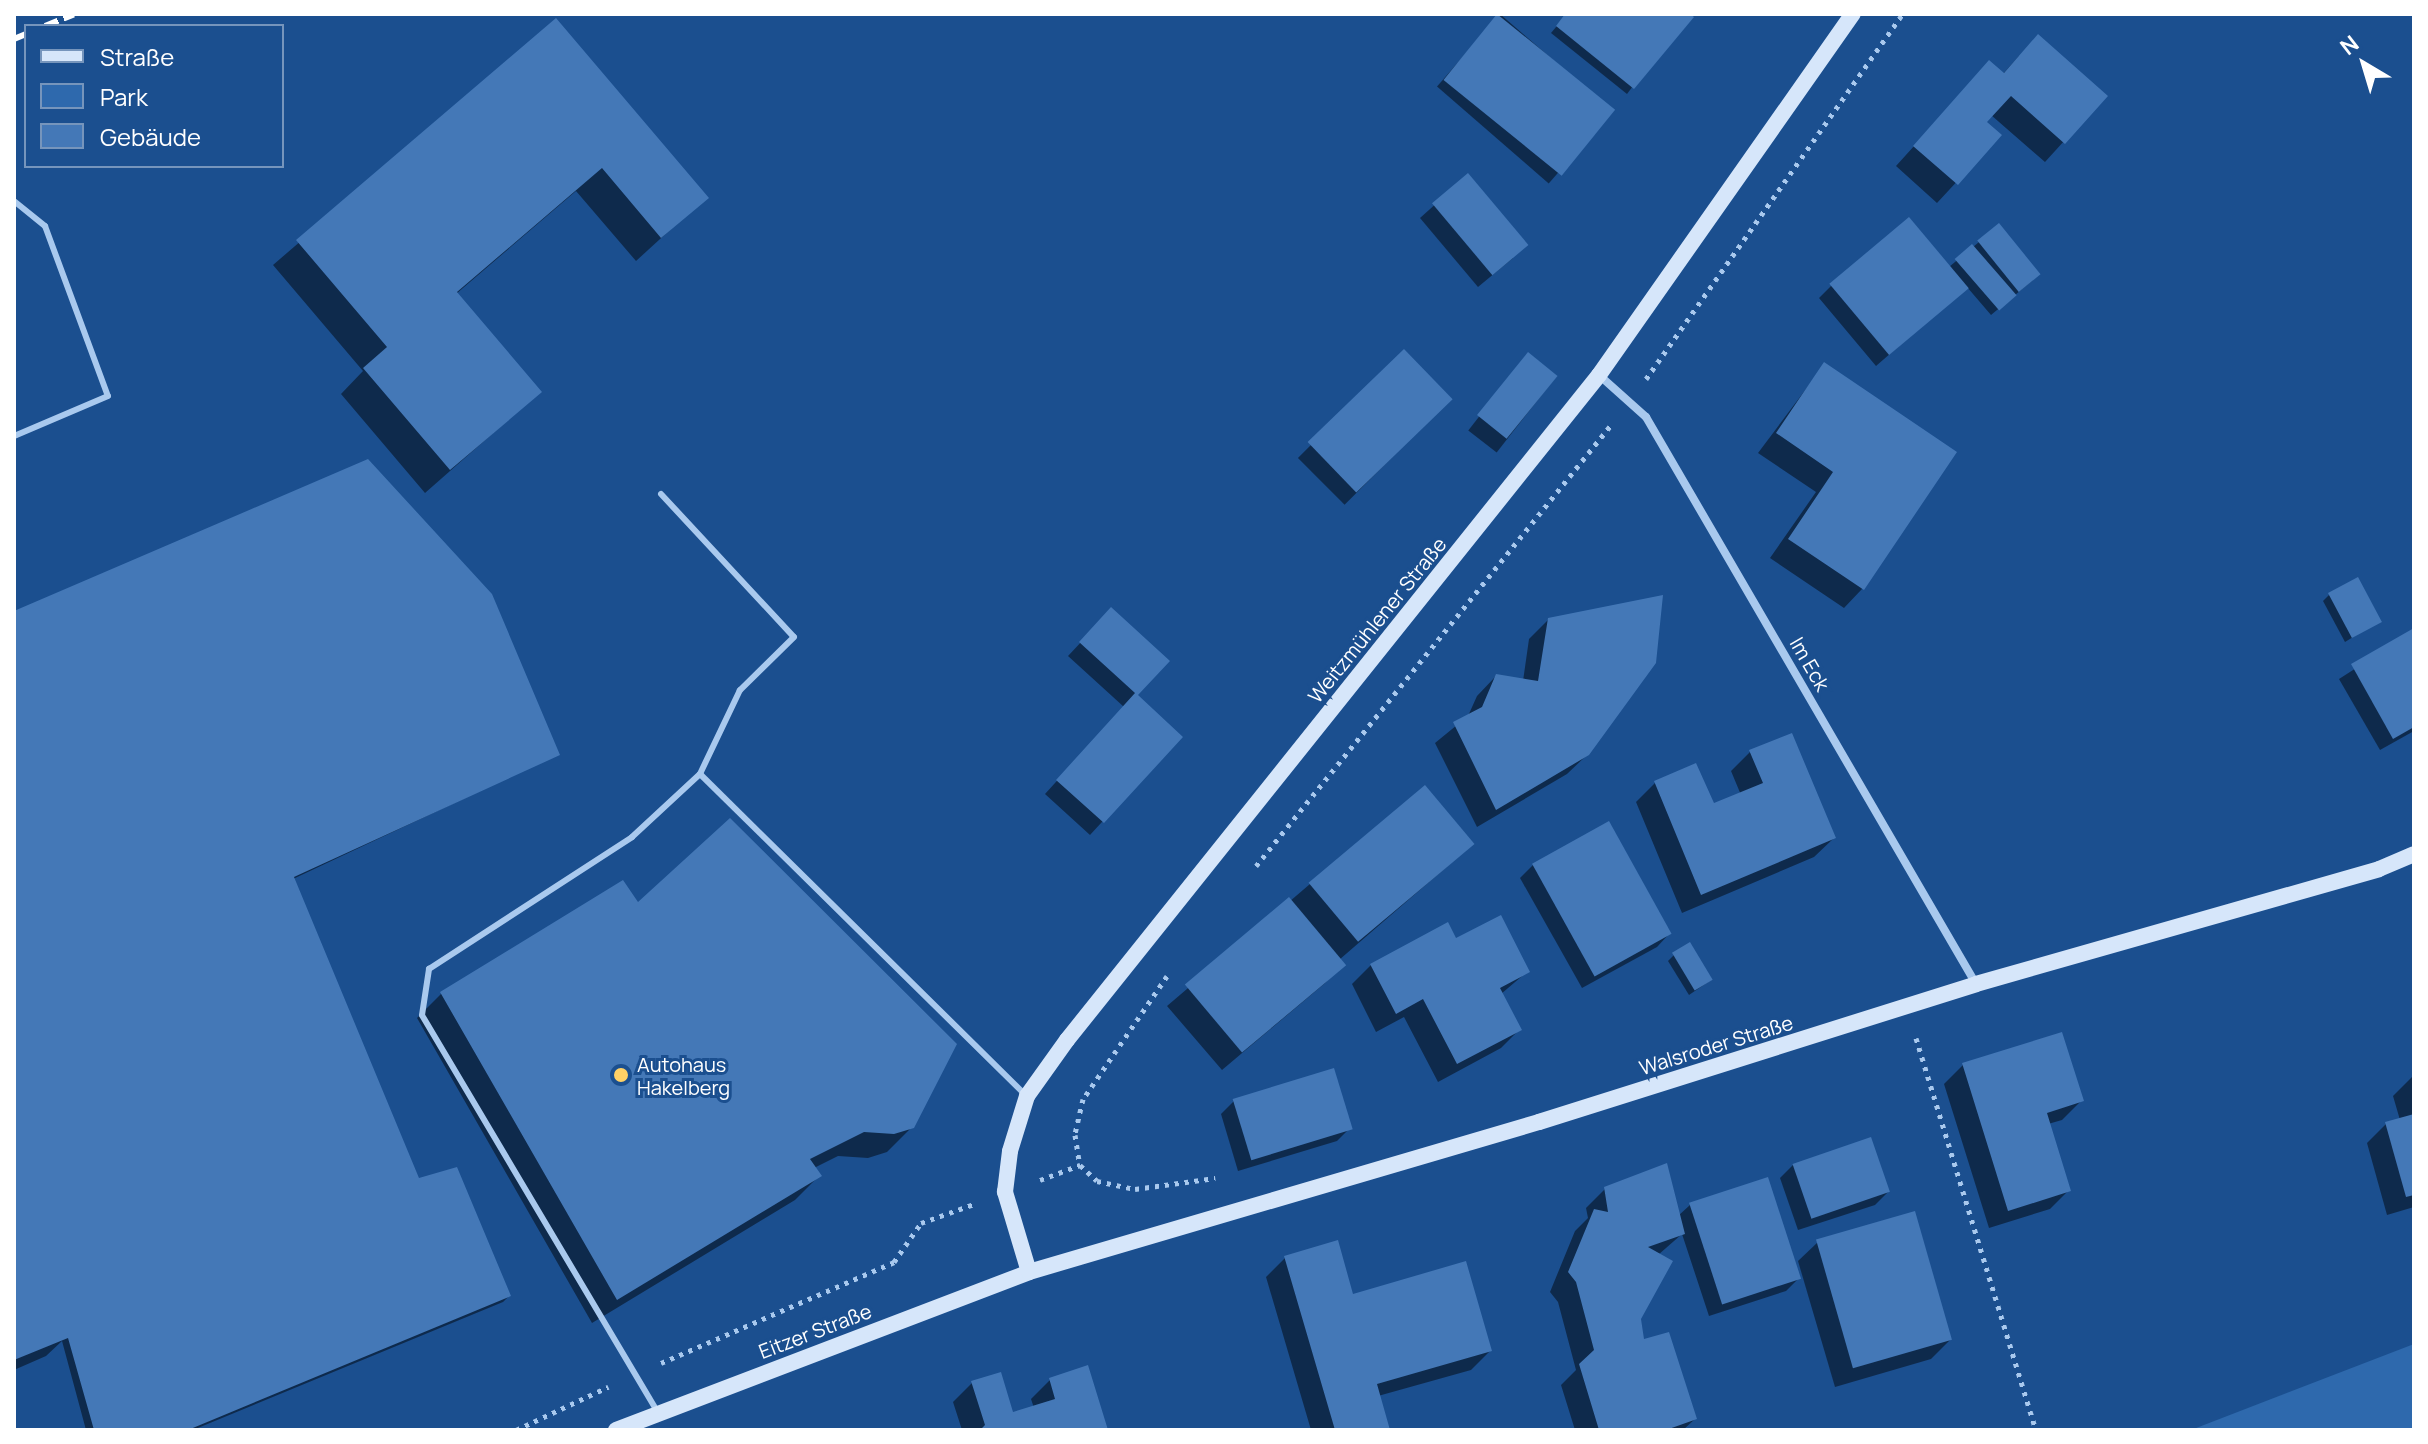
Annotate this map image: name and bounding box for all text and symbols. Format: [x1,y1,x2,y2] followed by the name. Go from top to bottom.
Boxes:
[24,24,284,168] legend
[2324,24,2404,104] north arrow
[2334,28,2365,62] text: N
[100,40,174,73] text: Straße
[100,80,148,113] text: Park
[100,120,201,153] text: Gebäude
[1303,532,1451,708] street label: Weitzmühlener Straße
[1785,633,1835,695] street label: Im Eck
[1636,1010,1796,1080] street label: Walsroder Straße
[637,1052,730,1099] place label: Autohaus Hakelberg
[612,1066,630,1084] marker: Autohaus Hakelberg
[755,1299,875,1363] street label: Eitzer Straße

